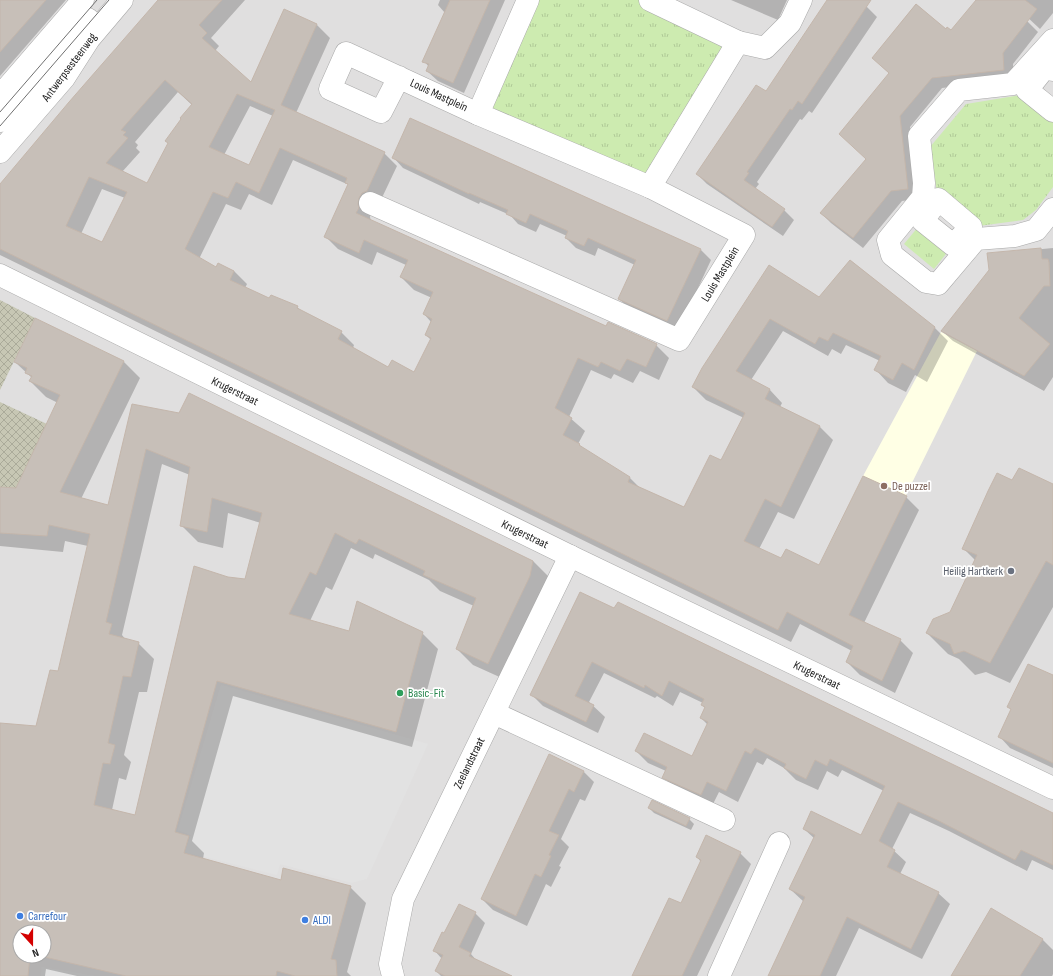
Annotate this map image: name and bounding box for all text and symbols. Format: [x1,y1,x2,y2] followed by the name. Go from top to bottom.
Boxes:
[38,30,100,105] street label: Antwerpsesteenweg
[408,76,470,115] street label: Louis Mastplein
[698,244,743,305] street label: Louis Mastplein
[209,374,261,409] street label: Krugerstraat
[892,479,930,494] place label: De puzzel
[879,481,889,491] marker: De puzzel
[499,517,551,552] street label: Krugerstraat
[943,564,1003,579] place label: Heilig Hartkerk
[1006,566,1016,576] marker: Heilig Hartkerk
[791,658,843,693] street label: Krugerstraat
[408,686,445,701] place label: Basic-Fit
[395,688,405,698] marker: Basic-Fit
[451,735,488,791] street label: Zeelandstraat
[28,909,67,924] place label: Carrefour
[15,911,25,921] marker: Carrefour
[312,913,331,928] place label: ALDI
[300,915,310,925] marker: ALDI
[12,924,52,964] north arrow
[30,946,40,960] text: N

